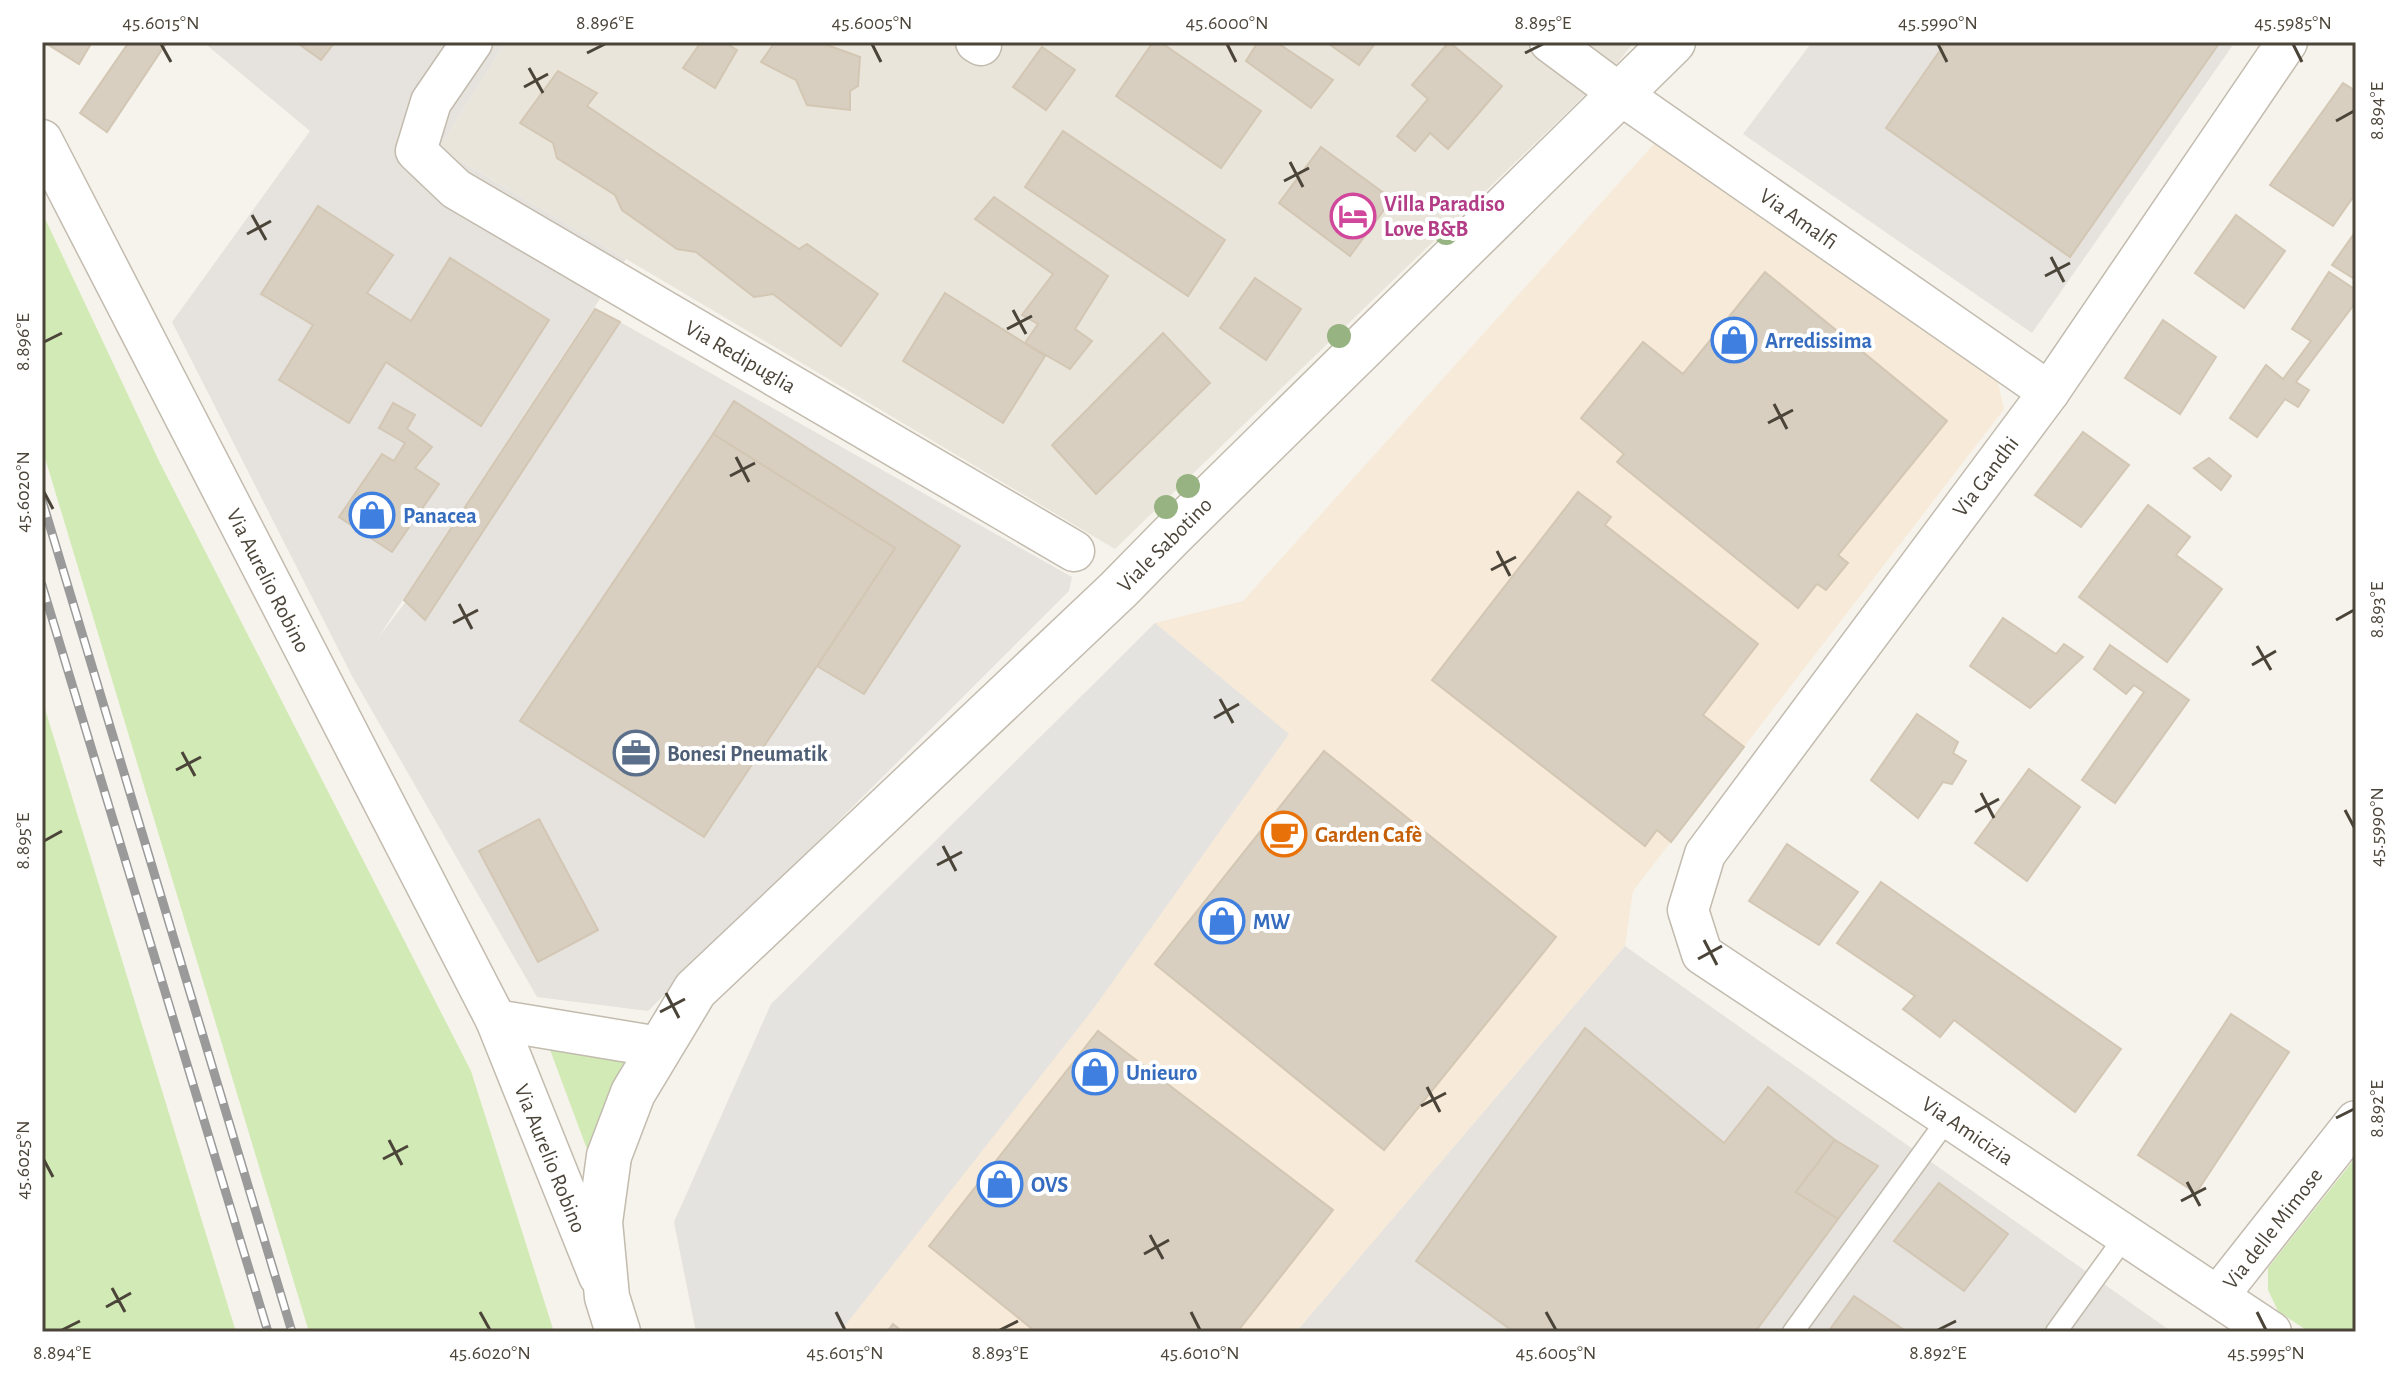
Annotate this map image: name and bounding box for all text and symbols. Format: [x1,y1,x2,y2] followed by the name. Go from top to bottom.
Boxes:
[122,13,200,33] text: 45.6015°N
[576,13,634,33] text: 8.896°E
[832,13,912,33] text: 45.6005°N
[1185,13,1269,33] text: 45.6000°N
[1515,13,1572,33] text: 8.895°E
[1898,13,1978,33] text: 45.5990°N
[2254,13,2332,33] text: 45.5985°N
[2367,82,2387,140] text: 8.894°E
[1755,184,1841,253] street label: Via Amalfi
[1329,192,1377,240] hotel icon: Villa Paradiso Love B&B
[1384,193,1505,240] place label: Villa Paradiso Love B&B
[13,313,33,371] text: 8.896°E
[681,316,800,397] street label: Via Redipuglia
[1710,316,1758,364] shop icon: Arredissima
[1765,330,1872,352] place label: Arredissima
[1949,432,2023,521] street label: Via Gandhi
[13,451,33,533] text: 45.6020°N
[348,491,396,539] shop icon: Panacea
[1113,493,1216,596] street label: Viale Sabotino
[222,505,314,656] street label: Via Aurelio Robino
[403,505,477,527] place label: Panacea
[2367,581,2387,638] text: 8.893°E
[612,729,660,777] office icon: Bonesi Pneumatik
[667,743,828,765] place label: Bonesi Pneumatik
[2367,787,2387,867] text: 45.5990°N
[1260,810,1308,858] cafe icon: Garden Cafè
[13,812,33,869] text: 8.895°E
[1315,824,1422,846] place label: Garden Cafè
[1198,897,1246,945] shop icon: MW
[1253,911,1290,933] place label: MW
[1071,1048,1119,1096] shop icon: Unieuro
[1126,1062,1197,1084] place label: Unieuro
[2367,1080,2387,1138] text: 8.892°E
[510,1081,590,1236] street label: Via Aurelio Robino
[1918,1092,2017,1169] street label: Via Amicizia
[13,1120,33,1200] text: 45.6025°N
[976,1160,1024,1208] shop icon: OVS
[2219,1164,2327,1293] street label: Via delle Mimose
[1031,1174,1068,1196] place label: OVS
[33,1343,91,1363] text: 8.894°E
[449,1343,531,1363] text: 45.6020°N
[806,1343,884,1363] text: 45.6015°N
[972,1343,1029,1363] text: 8.893°E
[1160,1343,1240,1363] text: 45.6010°N
[1516,1343,1596,1363] text: 45.6005°N
[1909,1343,1967,1363] text: 8.892°E
[2227,1343,2305,1363] text: 45.5995°N

